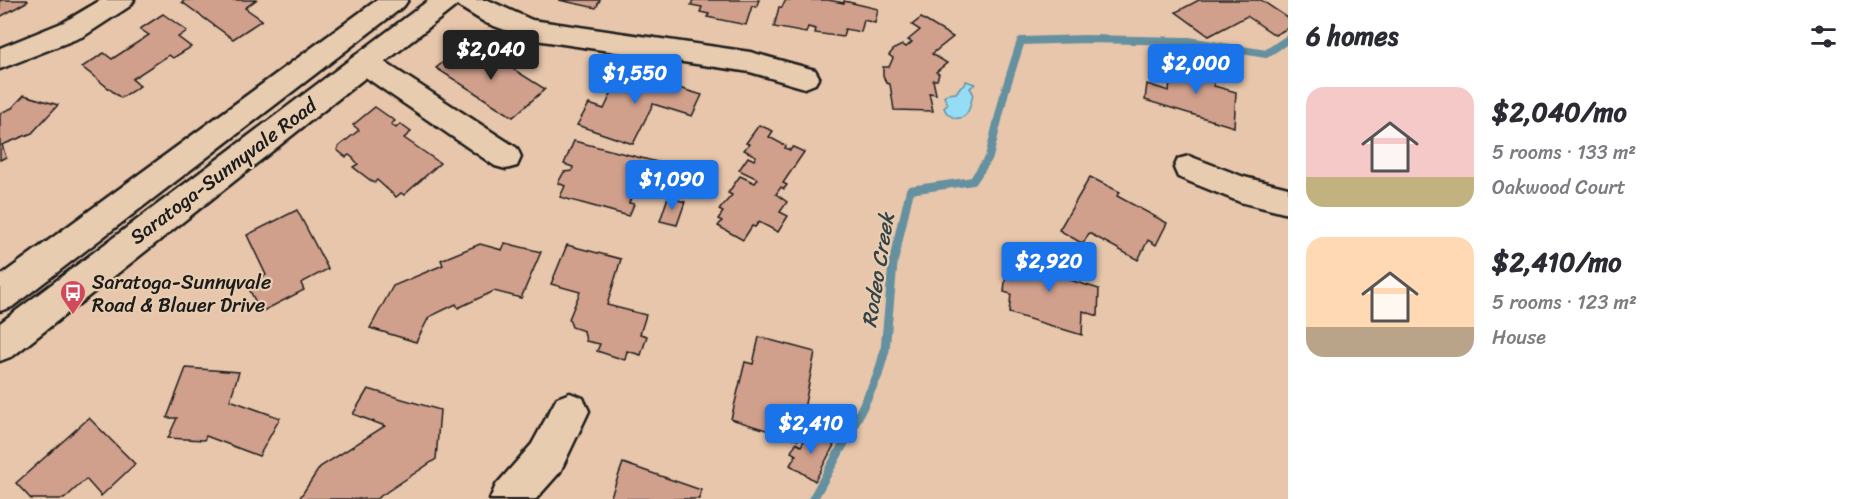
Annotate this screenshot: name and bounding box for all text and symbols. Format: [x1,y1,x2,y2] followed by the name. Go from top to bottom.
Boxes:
[1306,13,1398,59] text: 6 homes
[1807,20,1840,53] icon: filters
[442,30,540,81] pin: $2,040
[457,32,525,67] text: $2,040
[1147,44,1245,95] pin: $2,000
[1162,46,1230,81] text: $2,000
[586,54,684,105] pin: $1,550
[603,56,667,91] text: $1,550
[122,88,326,254] street label: Saratoga-Sunnyvale Road
[1492,89,1627,135] text: $2,040/mo
[1354,111,1426,183] icon: home
[1492,135,1636,170] text: 5 rooms · 133 m²
[623,160,721,211] pin: $1,090
[640,162,704,197] text: $1,090
[1492,170,1626,205] text: Oakwood Court
[850,208,906,330] water label: Rodeo Creek
[1492,239,1621,285] text: $2,410/mo
[1000,242,1098,293] pin: $2,920
[1016,244,1082,279] text: $2,920
[1354,261,1426,333] icon: home
[92,265,271,323] place label: Saratoga-Sunnyvale Road & Blauer Drive
[58,278,88,316] bus stop icon: Saratoga-Sunnyvale Road & Blauer Drive
[1492,285,1637,320] text: 5 rooms · 123 m²
[1492,320,1546,355] text: House
[762,404,860,455] pin: $2,410
[779,406,843,441] text: $2,410

